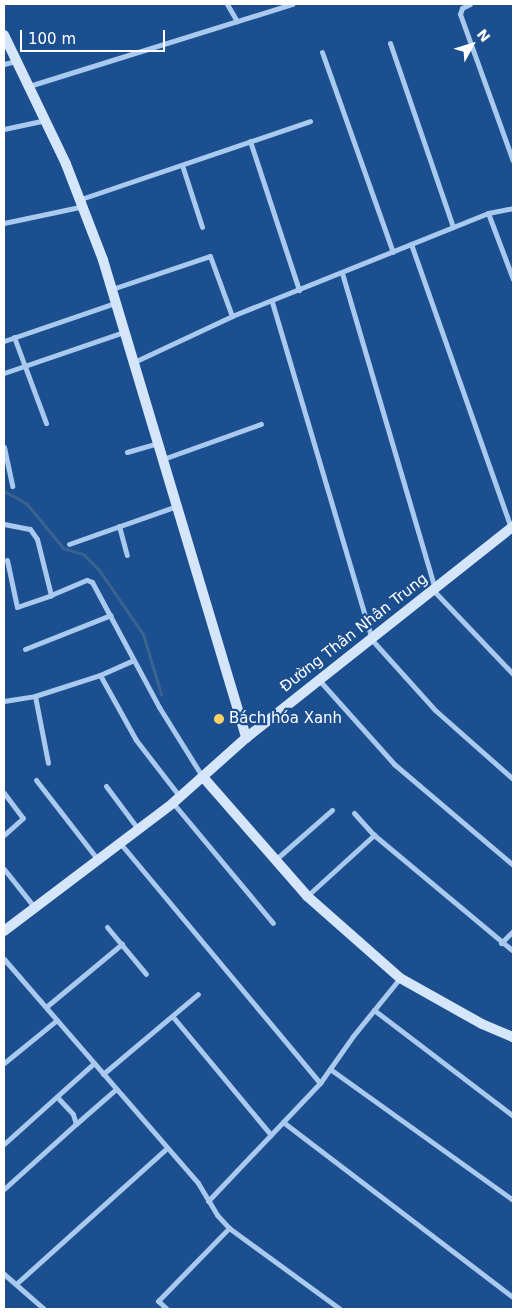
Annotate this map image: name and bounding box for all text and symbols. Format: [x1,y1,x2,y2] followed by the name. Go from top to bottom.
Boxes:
[22,20,168,52] scale bar
[447,20,497,70] north arrow
[474,26,494,45] text: N
[28,30,76,48] text: 100 m
[277,570,431,696] street label: Đường Thân Nhân Trung
[229,710,342,728] place label: Bách hóa Xanh
[213,713,225,725] marker: Bách hóa Xanh

